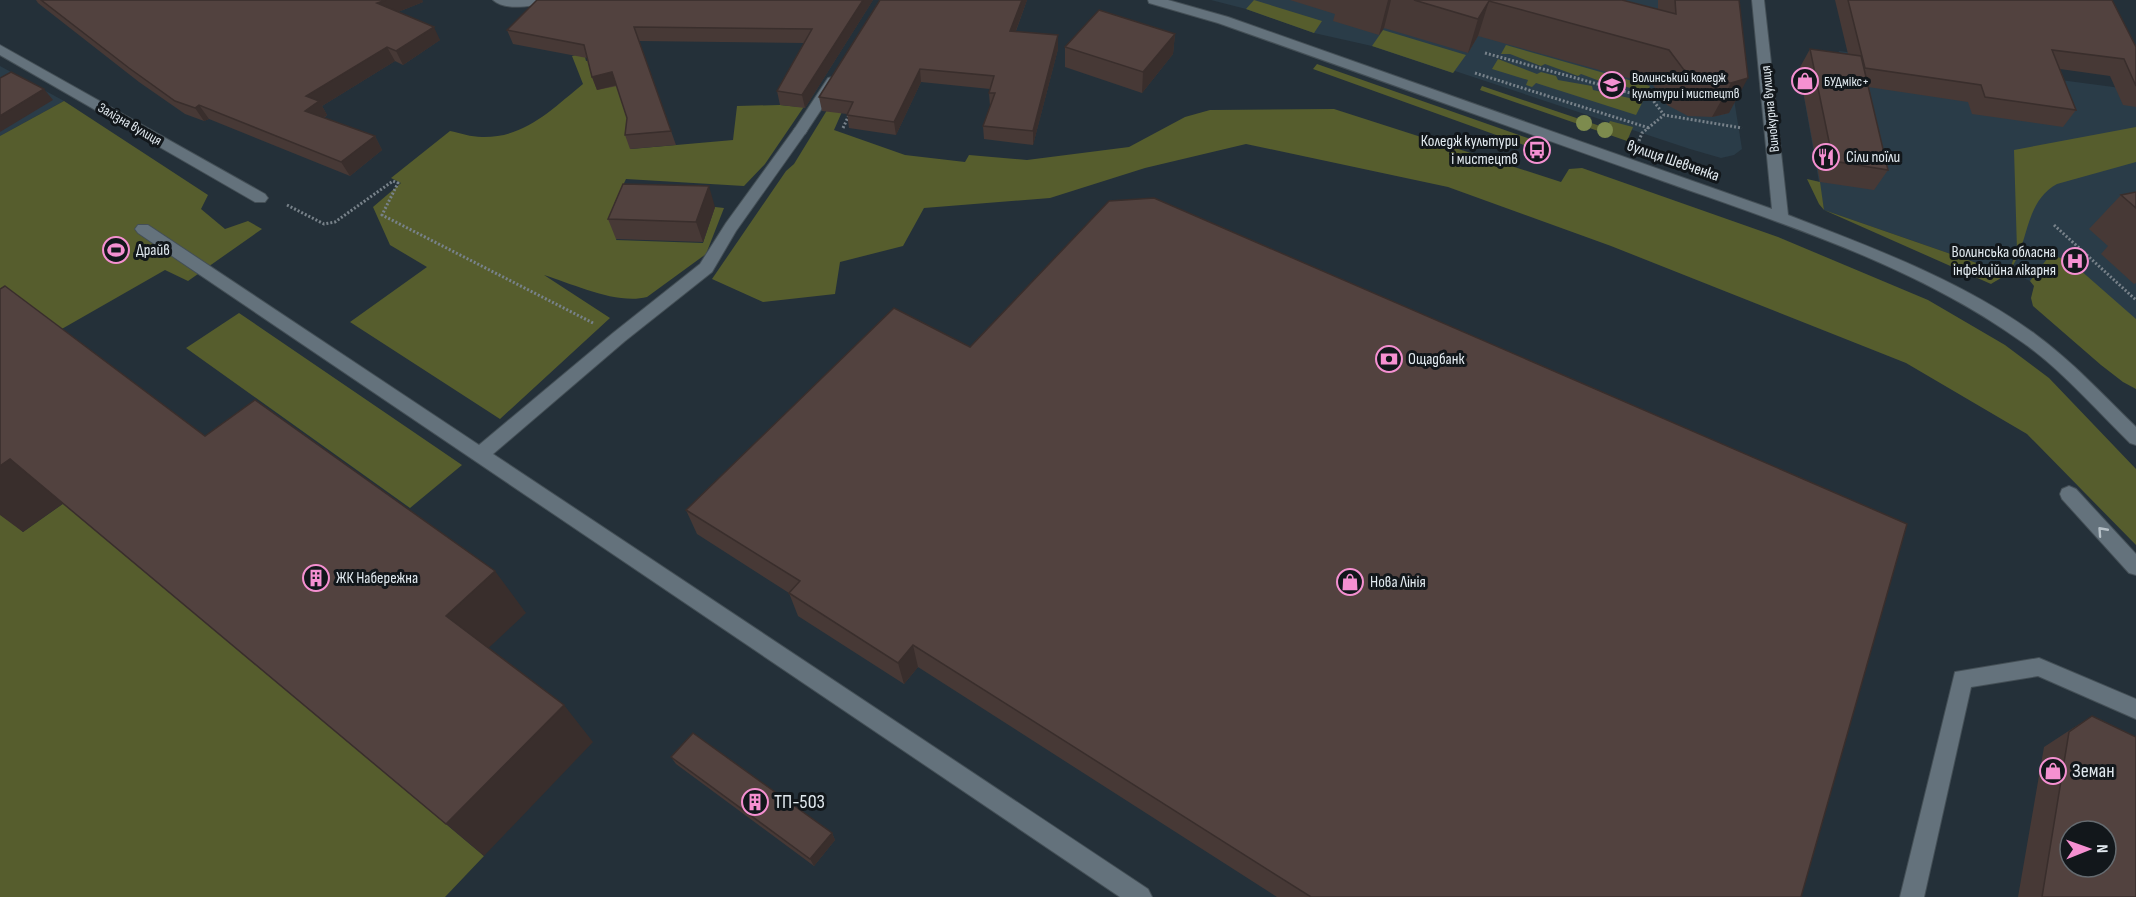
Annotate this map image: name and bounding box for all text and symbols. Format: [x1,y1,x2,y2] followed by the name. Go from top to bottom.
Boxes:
[1757,65,1783,153] street label: Винокурна вулиця
[1790,66,1820,96] shop icon: БУДмікс+
[1632,69,1740,102] place label: Волинський коледж культури і мистецтв
[1597,70,1627,100] school or university icon: Волинський коледж культури і мистецтв
[1824,73,1869,90] place label: БУДмікс+
[95,99,165,149] street label: Залізна вулиця
[1421,132,1518,169] place label: Коледж культури і мистецтв
[1522,135,1552,165] bus stop icon: Коледж культури і мистецтв
[1624,136,1722,186] street label: вулиця Шевченка
[1811,142,1841,172] restaurant icon: Сіли поїли
[1846,148,1900,167] place label: Сіли поїли
[101,235,131,265] sports icon: Драйв
[136,241,170,260] place label: Драйв
[1952,243,2056,280] place label: Волинська обласна інфекційна лікарня
[2060,246,2090,276] hospital icon: Волинська обласна інфекційна лікарня
[1374,344,1404,374] bank icon: Ощадбанк
[1408,350,1465,369] place label: Ощадбанк
[2099,527,2110,538] one-way arrow
[301,563,331,593] building icon: ЖК Набережна
[1335,567,1365,597] shop icon: Нова Лінія
[336,569,418,588] place label: ЖК Набережна
[1370,573,1426,592] place label: Нова Лінія
[2038,756,2068,786] shop icon: Земан
[2072,759,2115,783] place label: Земан
[740,787,770,817] building icon: ТП-503
[774,790,825,814] place label: ТП-503
[2058,819,2118,879] north arrow
[2092,844,2111,853] text: N

